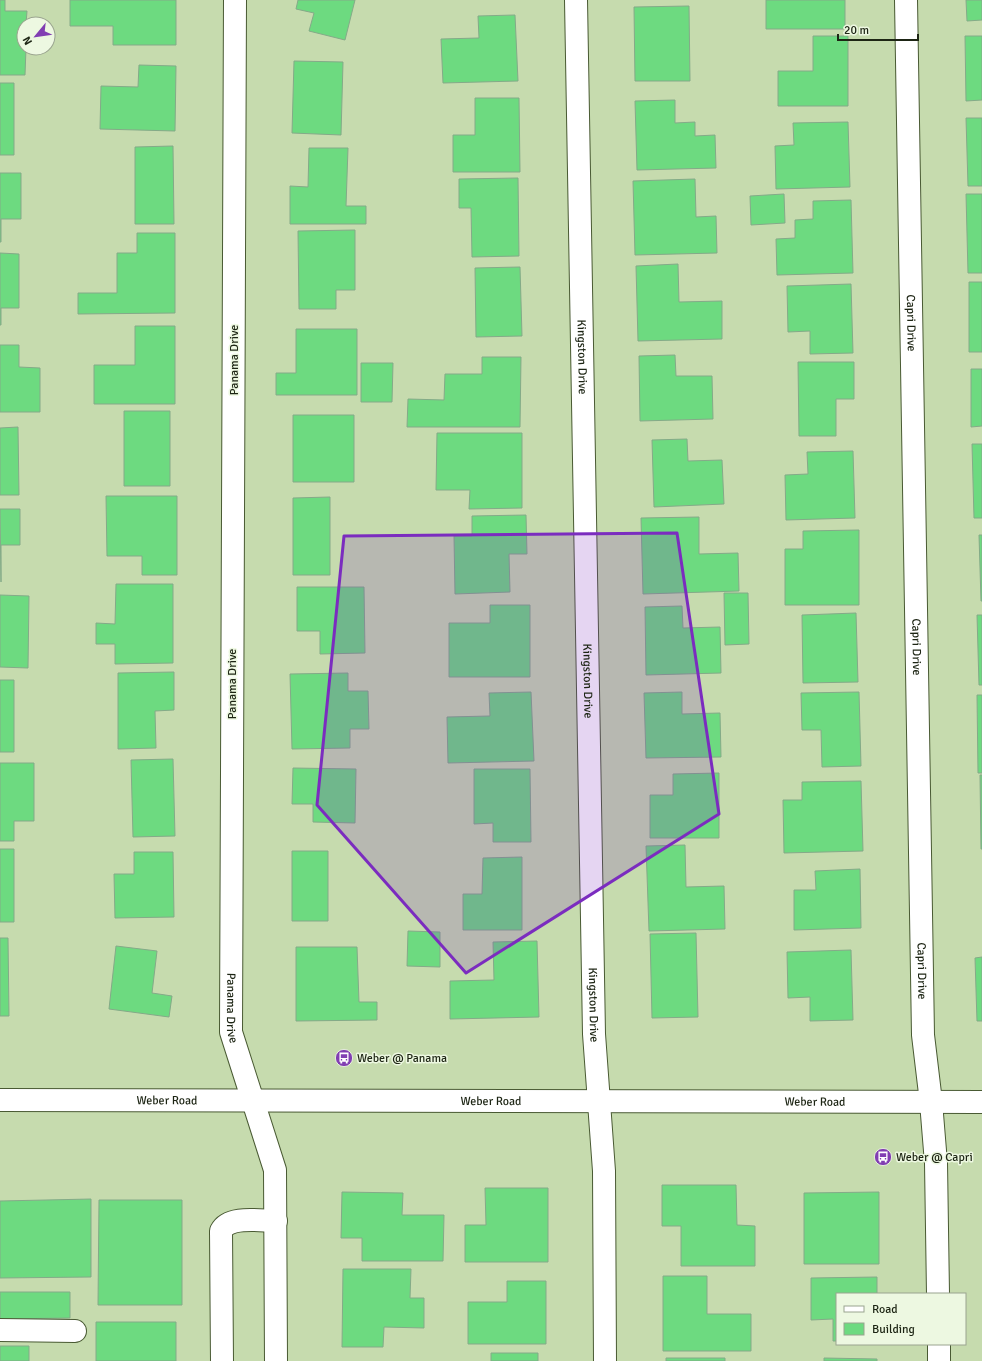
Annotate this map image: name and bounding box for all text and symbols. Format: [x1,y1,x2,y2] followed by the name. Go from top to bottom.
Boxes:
[16,16,56,56] north arrow
[838,16,918,42] scale bar
[844,23,869,38] text: 20 m
[20,34,35,47] text: N
[903,294,919,352] street label: Capri Drive
[574,319,590,395] street label: Kingston Drive
[227,325,242,395] street label: Panama Drive
[908,618,924,676] street label: Capri Drive
[579,643,596,719] street label: Kingston Drive
[225,649,240,719] street label: Panama Drive
[913,942,929,1000] street label: Capri Drive
[585,967,602,1043] street label: Kingston Drive
[223,973,241,1045] street label: Panama Drive
[334,1048,354,1068] bus stop icon: Weber @ Panama
[357,1051,447,1066] place label: Weber @ Panama
[137,1093,197,1108] street label: Weber Road
[461,1094,521,1109] street label: Weber Road
[785,1095,845,1110] street label: Weber Road
[873,1147,893,1167] bus stop icon: Weber @ Capri
[896,1150,973,1165] place label: Weber @ Capri
[836,1293,966,1345] legend
[872,1302,898,1317] text: Road
[872,1322,915,1337] text: Building

